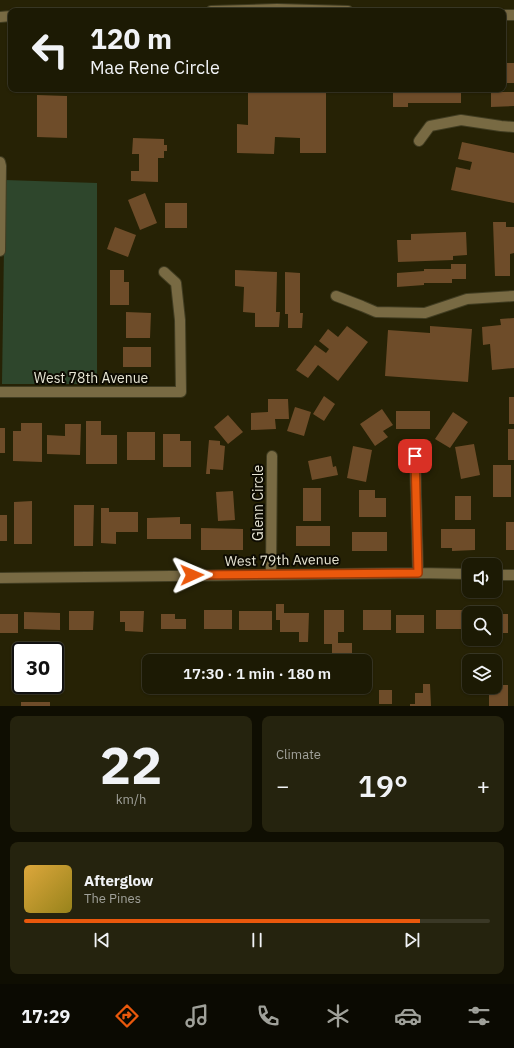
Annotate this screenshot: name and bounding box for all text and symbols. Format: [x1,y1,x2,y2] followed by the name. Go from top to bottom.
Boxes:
[90,20,172,57] text: 120 m
[24,24,76,76] icon: left
[90,56,220,79] text: Mae Rene Circle
[34,369,149,387] street label: West 78th Avenue
[398,439,432,473] pin
[404,445,426,467] icon: arrive
[249,465,267,541] street label: Glenn Circle
[225,550,340,570] street label: West 79th Avenue
[171,554,213,596] position arrow
[462,558,502,694] map controls
[462,558,502,598] button: sound
[462,606,502,646] button: search
[12,642,64,694] speed limit sign: 30
[462,654,502,694] button: layers
[183,664,331,683] text: 17:30 · 1 min · 180 m
[100,731,162,798] text: 22
[276,746,321,763] text: Climate
[358,766,408,805] text: 19°
[276,771,289,800] text: −
[477,771,490,800] text: +
[116,791,146,808] text: km/h
[84,871,153,890] text: Afterglow
[84,890,141,907] text: The Pines
[91,929,113,951] icon: previous
[246,929,268,951] icon: pause
[401,929,423,951] icon: next
[113,1002,141,1030] icon: directions
[183,1002,211,1030] icon: music
[254,1002,282,1030] icon: phone
[324,1002,352,1030] icon: climate
[394,1002,422,1030] icon: car
[465,1002,493,1030] icon: filters
[21,1005,70,1028] text: 17:29

